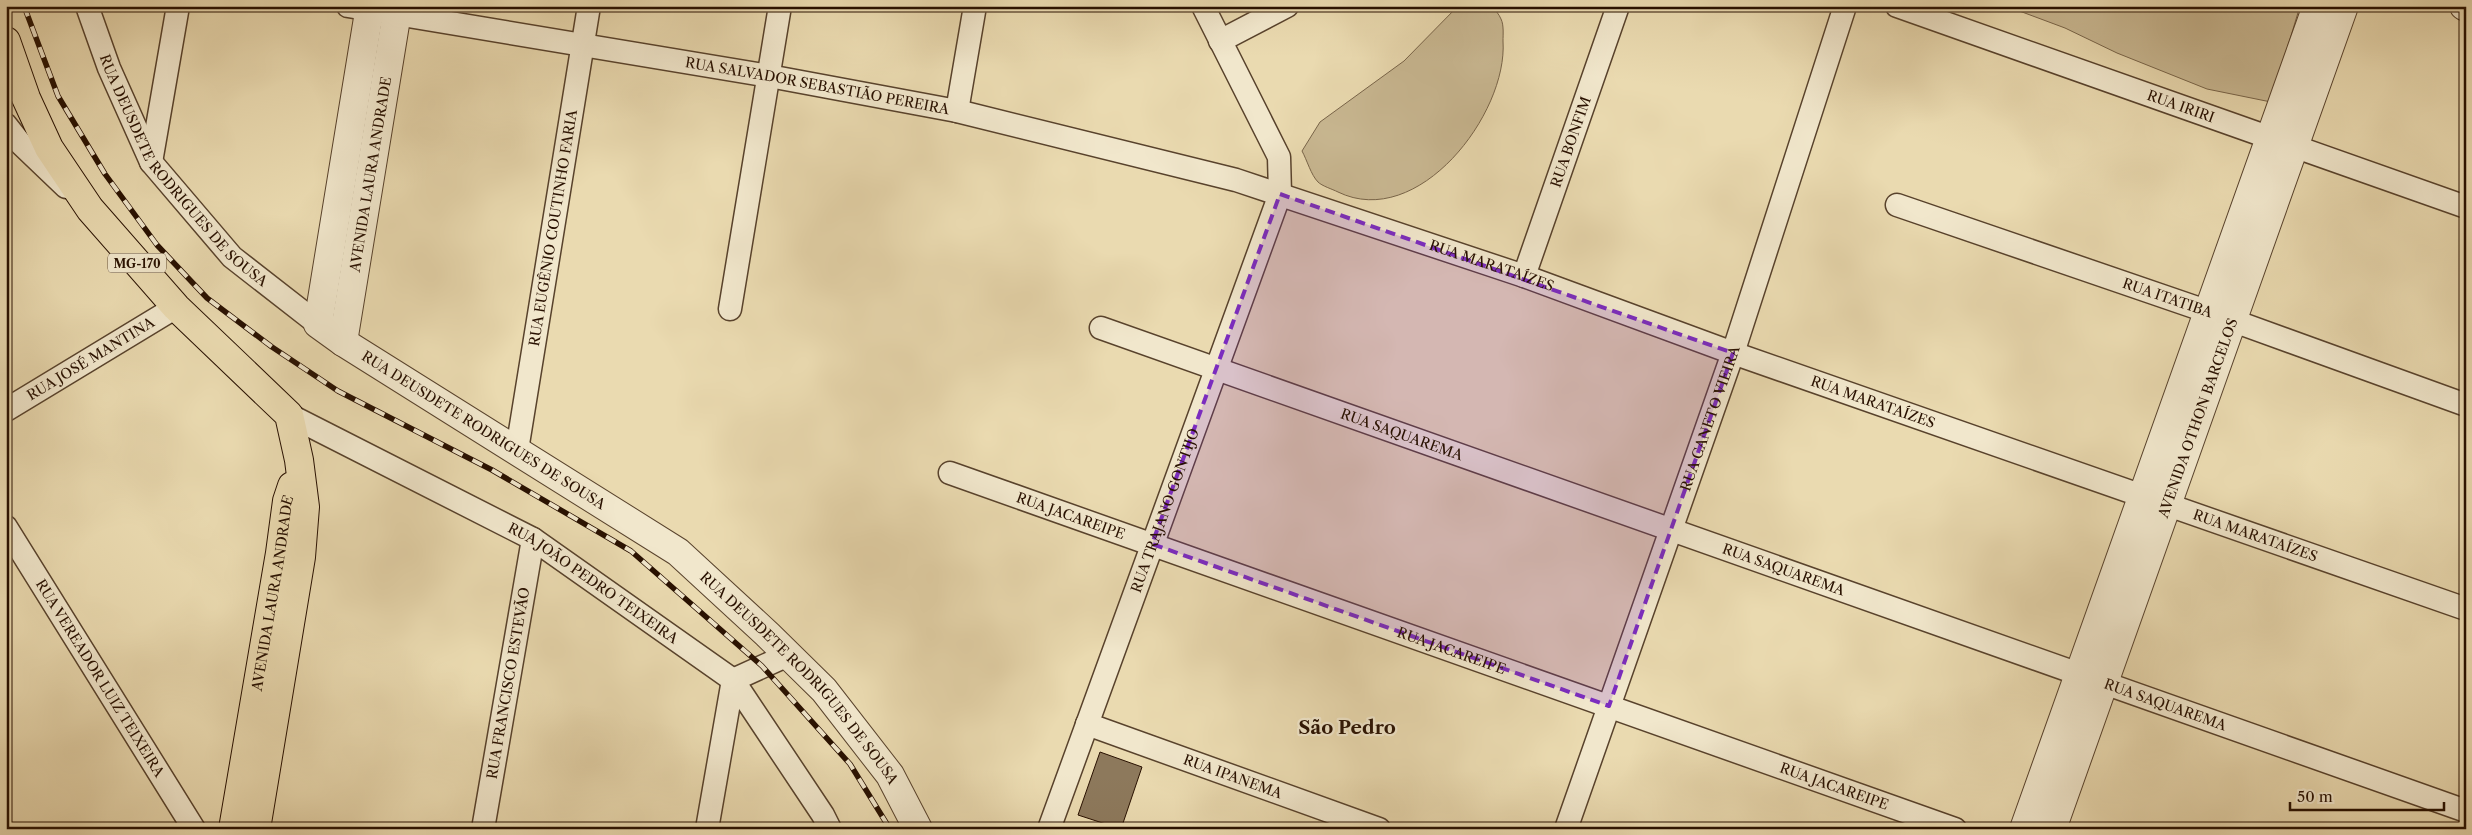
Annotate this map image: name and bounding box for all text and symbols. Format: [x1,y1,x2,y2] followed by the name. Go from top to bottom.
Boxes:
[96,52,272,291] street label: RUA DEUSDETE RODRIGUES DE SOUSA
[684,53,951,119] street label: RUA SALVADOR SEBASTIÃO PEREIRA
[345,75,395,274] street label: AVENIDA LAURA ANDRADE
[2145,86,2217,126] street label: RUA IRIRI
[1547,94,1595,190] street label: RUA BONFIM
[525,108,581,348] street label: RUA EUGÊNIO COUTINHO FARIA
[1427,236,1557,295] street label: RUA MARATAÍZES
[108,254,166,272] road number: MG-170
[2120,274,2215,322] street label: RUA ITATIBA
[24,313,158,404] street label: RUA JOSÉ MANTINA
[2154,316,2242,521] street label: AVENIDA OTHON BARCELOS
[1676,343,1744,494] street label: RUA CANETO VIEIRA
[358,347,609,514] street label: RUA DEUSDETE RODRIGUES DE SOUSA
[1808,372,1938,432] street label: RUA MARATAÍZES
[1338,404,1466,465] street label: RUA SAQUAREMA
[1127,426,1203,595] street label: RUA TRAJANO GONTIJO
[1014,488,1127,543] street label: RUA JACAREIPE
[247,493,297,693] street label: AVENIDA LAURA ANDRADE
[2191,505,2320,565] street label: RUA MARATAÍZES
[505,519,682,648] street label: RUA JOÃO PEDRO TEIXEIRA
[1720,540,1848,600] street label: RUA SAQUAREMA
[696,568,903,788] street label: RUA DEUSDETE RODRIGUES DE SOUSA
[32,576,169,781] street label: RUA VEREADOR LUIZ TEIXEIRA
[483,586,534,781] street label: RUA FRANCISCO ESTEVÃO
[1395,623,1508,678] street label: RUA JACAREIPE
[2102,675,2230,735] street label: RUA SAQUAREMA
[1298,716,1396,739] district label: São Pedro
[1181,750,1285,803] street label: RUA IPANEMA
[1777,759,1891,814] street label: RUA JACAREIPE
[2290,780,2443,812] scale bar
[2297,787,2333,806] text: 50 m

